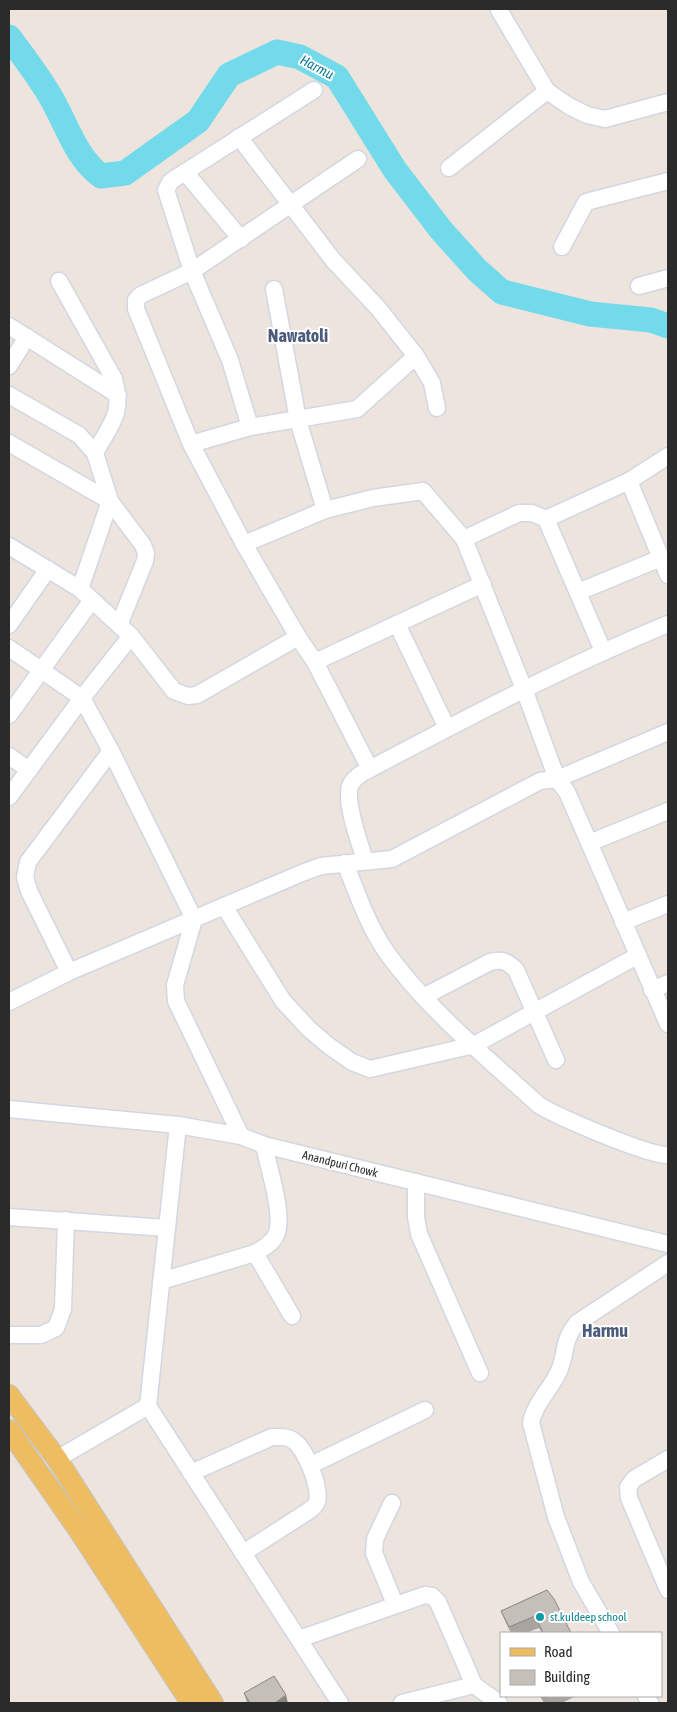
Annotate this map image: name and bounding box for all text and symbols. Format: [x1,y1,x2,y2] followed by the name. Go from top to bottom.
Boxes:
[298,52,337,83] water label: Harmu
[268,325,328,346] district label: Nawatoli
[301,1148,380,1180] street label: Anandpuri Chowk
[582,1320,628,1341] district label: Harmu
[550,1610,628,1624] place label: st.kuldeep school
[534,1611,546,1623] marker: st.kuldeep school
[500,1632,662,1697] legend
[544,1643,573,1660] text: Road
[544,1668,590,1685] text: Building

